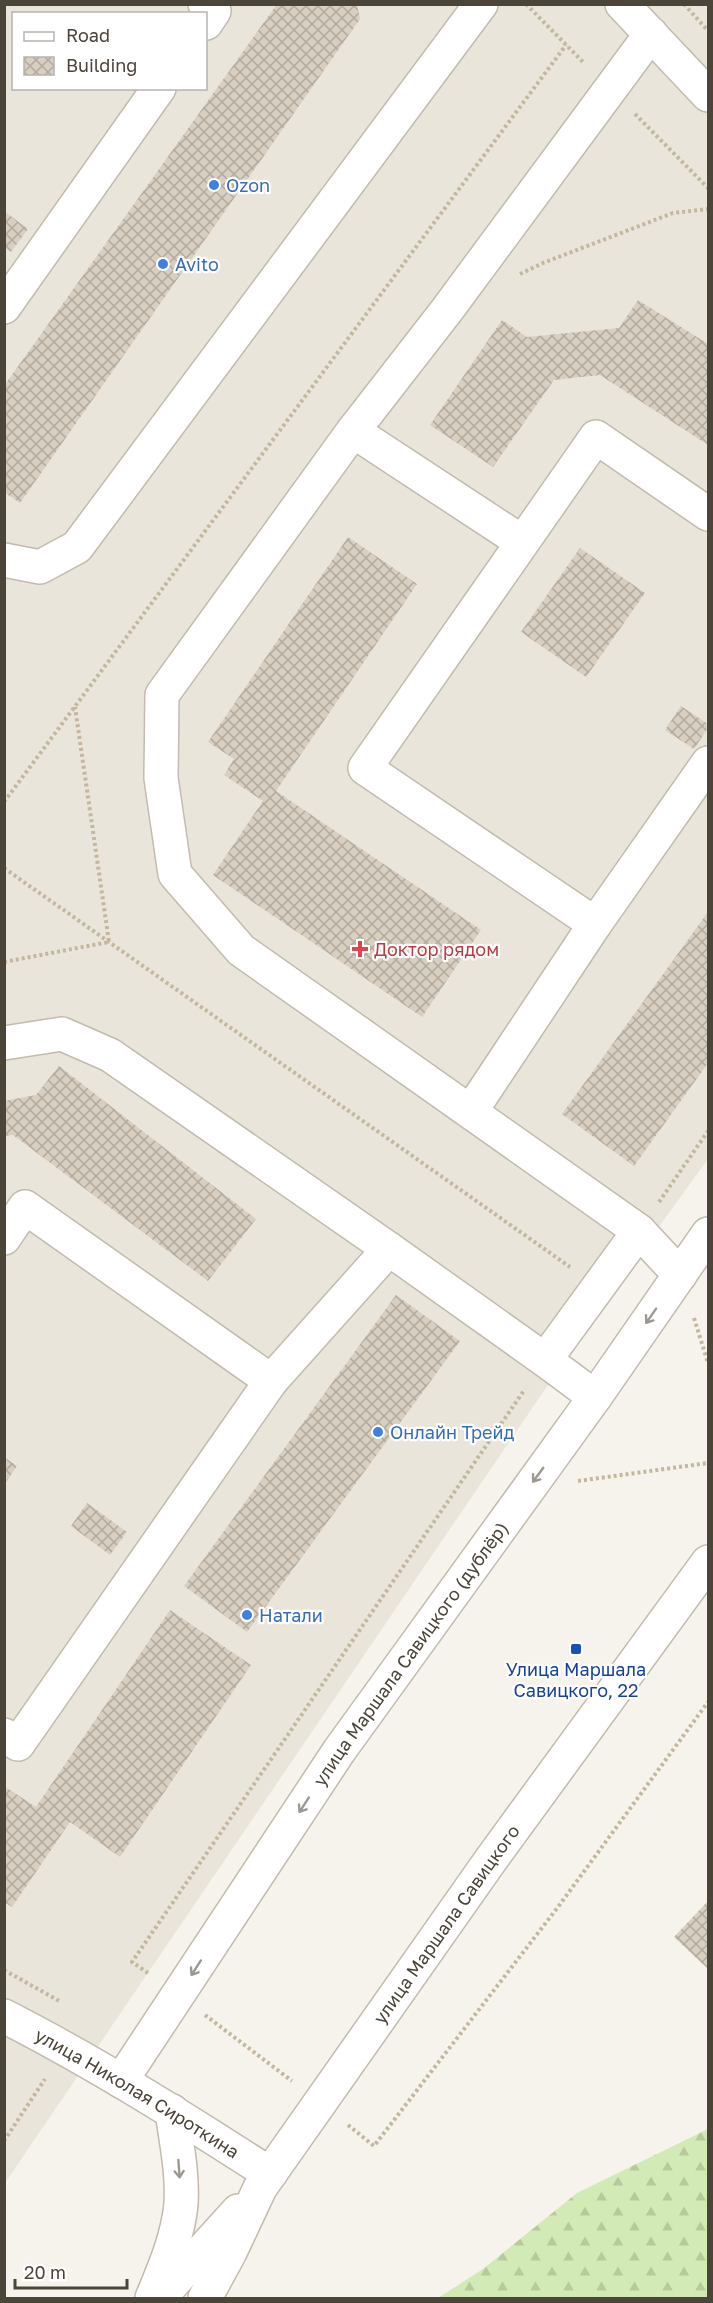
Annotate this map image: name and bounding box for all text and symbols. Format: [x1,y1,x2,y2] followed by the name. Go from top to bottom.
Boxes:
[12,12,207,90] legend
[66,24,110,46] text: Road
[66,54,137,76] text: Building
[226,174,270,196] place label: Ozon
[207,178,221,192] marker: Ozon
[175,253,219,275] place label: Avito
[156,257,170,271] marker: Avito
[374,938,499,960] place label: Доктор рядом
[351,940,369,958] marker: Доктор рядом
[645,1307,657,1324] one-way arrow
[390,1421,514,1443] place label: Онлайн Трейд
[371,1425,385,1439] marker: Онлайн Трейд
[532,1467,544,1483] one-way arrow
[308,1517,512,1790] street label: улица Маршала Савицкого (дублёр)
[259,1604,323,1626] place label: Натали
[240,1608,254,1622] marker: Натали
[569,1642,583,1656] marker: Улица Маршала Савицкого, 22
[506,1658,646,1701] place label: Улица Маршала Савицкого, 22
[297,1796,309,1813] one-way arrow
[368,1820,524,2028] street label: улица Маршала Савицкого
[190,1959,202,1976] one-way arrow
[31,2023,244,2163] street label: улица Николая Сироткина
[174,2158,185,2178] one-way arrow
[15,2252,128,2290] scale bar
[24,2261,66,2283] text: 20 m

